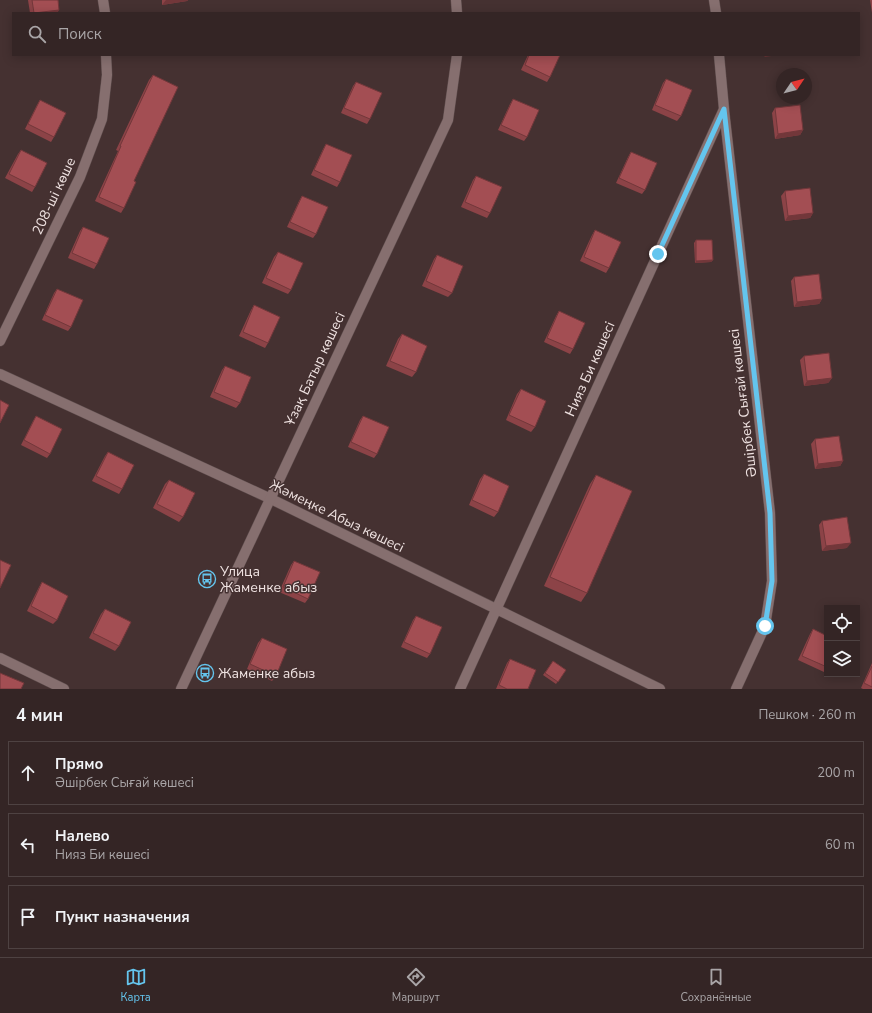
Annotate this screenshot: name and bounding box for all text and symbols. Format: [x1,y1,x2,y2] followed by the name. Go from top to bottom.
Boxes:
[12,12,860,56] search box
[26,23,48,45] icon: search
[58,24,102,44] text: Поиск
[776,68,812,104] north arrow
[28,154,80,238] street label: 208-ші көше
[649,245,667,263] route end
[280,309,350,430] street label: Ұзақ Батыр көшесі
[561,319,619,419] street label: Нияз Би көшесі
[724,328,762,478] street label: Әшірбек Сығай көшесі
[267,475,407,557] street label: Жәмеңке Абыз көшесі
[219,562,317,597] place label: Улица Жаменке абыз
[197,569,217,589] bus stop icon: Улица Жаменке абыз
[824,605,860,677] map controls
[824,605,860,641] button: locate
[756,617,774,635] route start
[824,641,860,677] button: layers
[195,663,215,683] bus stop icon: Жаменке абыз
[218,664,315,683] place label: Жаменке абыз
[16,704,63,727] text: 4 мин
[758,706,856,724] text: Пешком · 260 m
[55,754,103,774] text: Прямо
[17,762,39,784] icon: ahead
[817,764,855,782] text: 200 m
[55,774,194,792] text: Әшірбек Сығай көшесі
[55,826,110,846] text: Налево
[17,834,39,856] icon: left
[825,836,855,854] text: 60 m
[55,846,150,864] text: Нияз Би көшесі
[17,906,39,928] icon: arrive
[55,907,190,927] text: Пункт назначения
[120,966,151,1005] tab: Карта
[392,966,440,1005] tab: Маршрут
[680,966,752,1005] tab: Сохранённые

